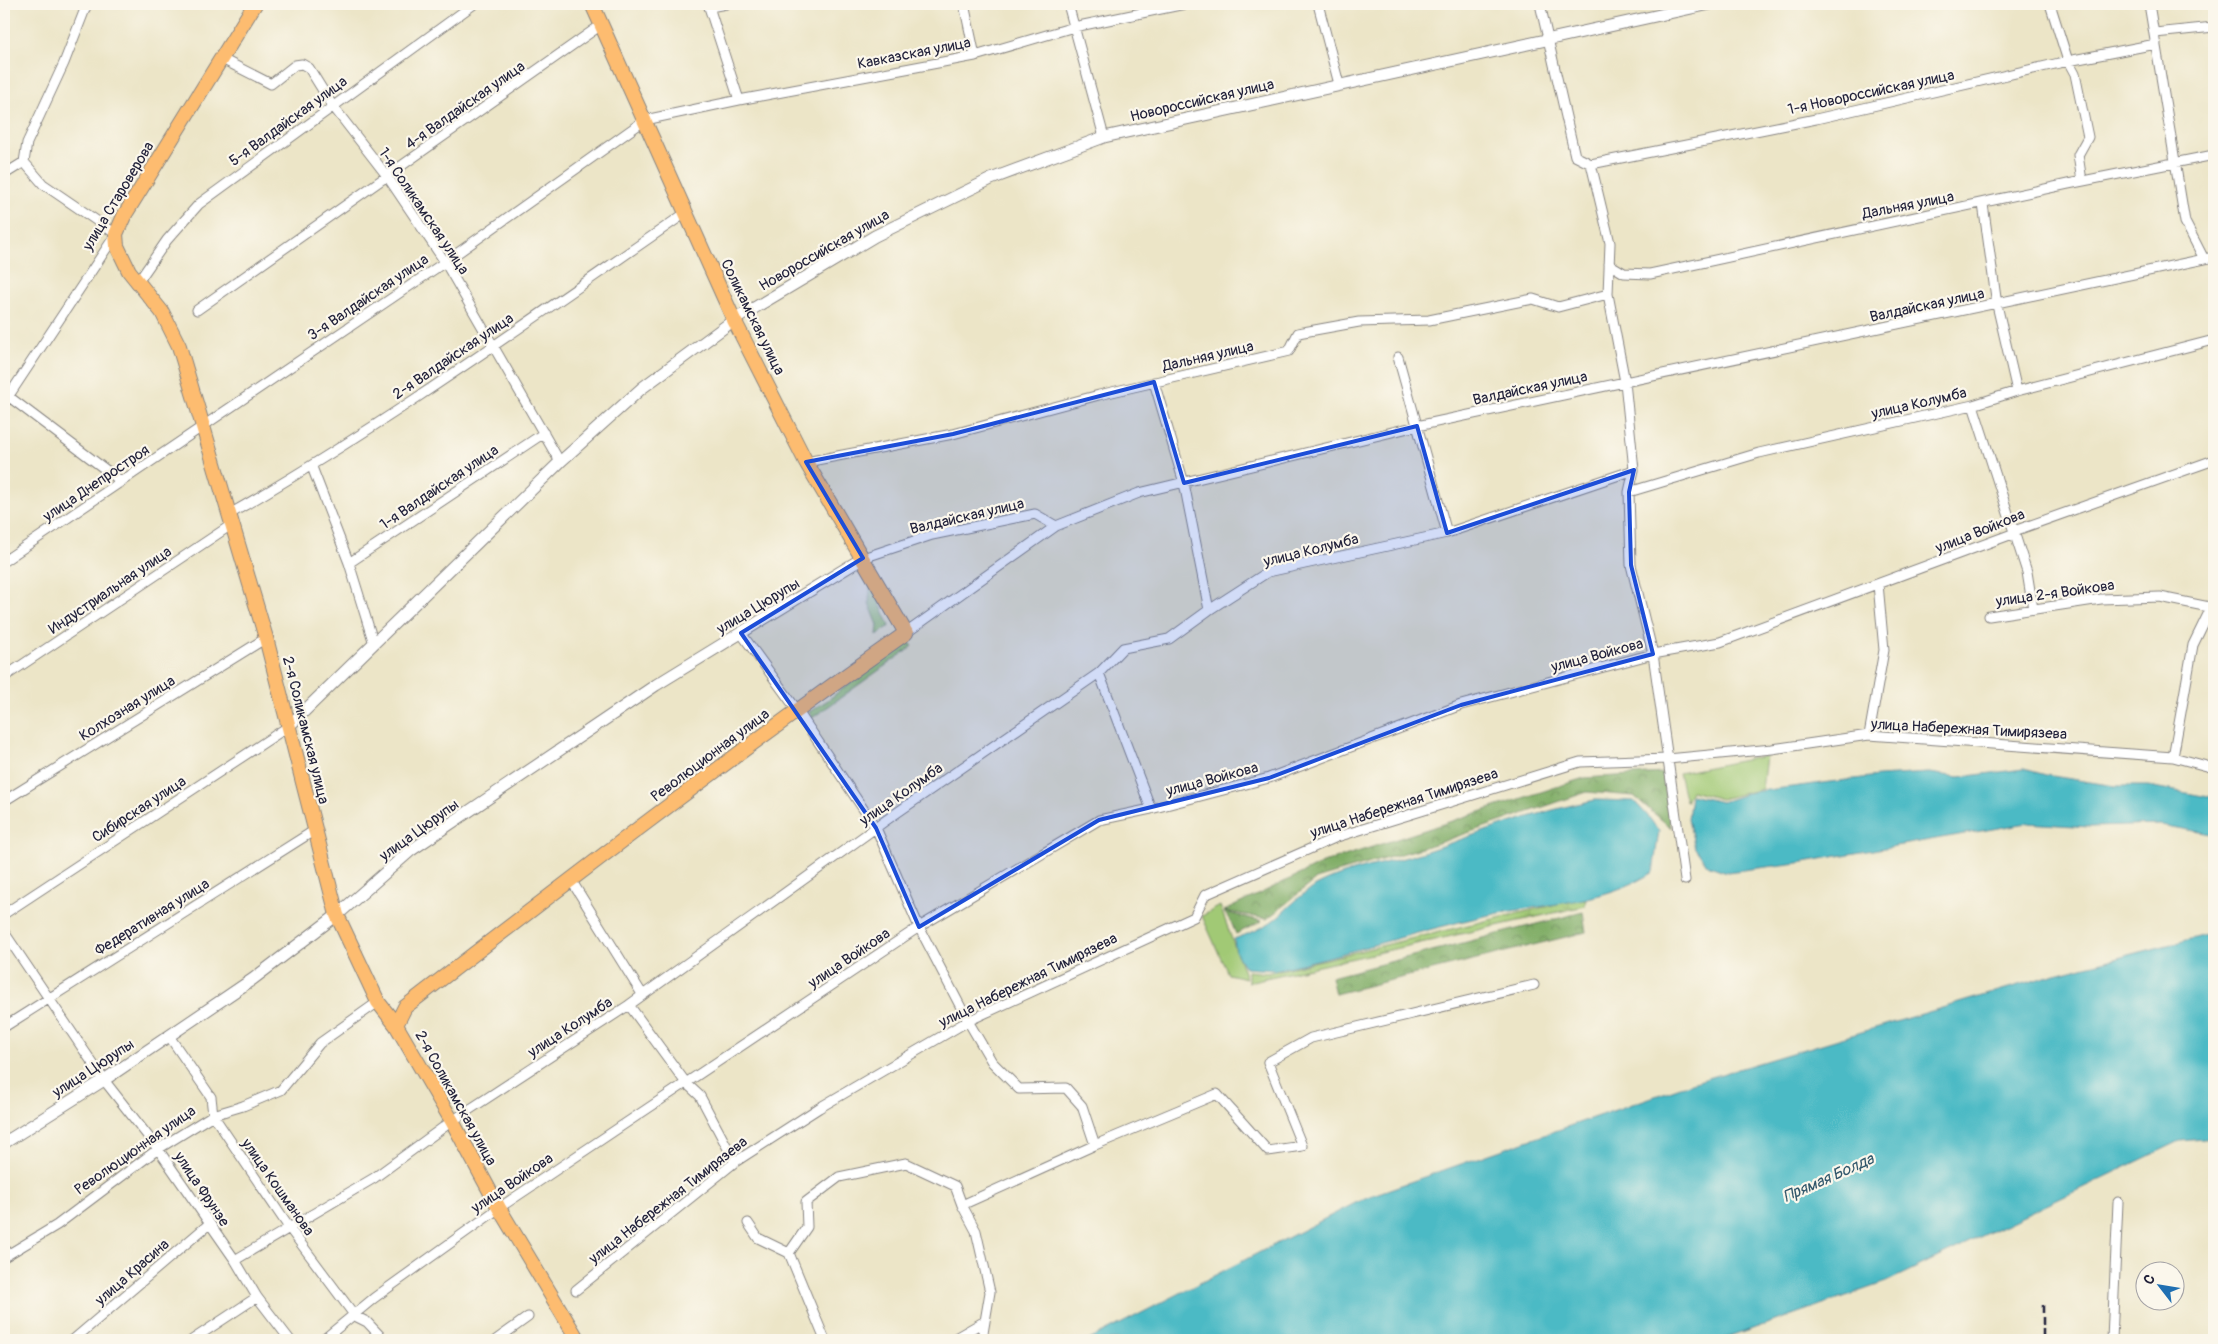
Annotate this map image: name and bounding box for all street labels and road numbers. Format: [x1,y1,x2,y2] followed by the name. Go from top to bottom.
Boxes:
[856,33,972,74] street label: Кавказская улица
[402,57,529,154] street label: 4-я Валдайская улица
[1786,66,1956,119] street label: 1-я Новороссийская улица
[226,72,351,171] street label: 5-я Валдайская улица
[1128,75,1276,126] street label: Новороссийская улица
[78,138,158,255] street label: улица Староверова
[374,144,473,278] street label: 1-я Соликамская улица
[1860,187,1956,224] street label: Дальняя улица
[756,205,893,295] street label: Новороссийская улица
[304,250,432,345] street label: 3-я Валдайская улица
[716,256,789,378] street label: Соликамская улица
[1868,284,1986,327] street label: Валдайская улица
[389,309,517,404] street label: 2-я Валдайская улица
[1160,337,1256,376] street label: Дальняя улица
[1471,367,1589,410] street label: Валдайская улица
[1869,383,1969,424] street label: улица Колумба
[39,441,153,527] street label: улица Днепростроя
[376,441,502,534] street label: 1-я Валдайская улица
[908,494,1026,539] street label: Валдайская улица
[1932,505,2028,558] street label: улица Войкова
[1261,530,1361,572] street label: улица Колумба
[45,542,175,639] street label: Индустриальная улица
[712,574,803,639] street label: улица Цюрупы
[1994,576,2116,611] street label: улица 2-я Войкова
[1548,634,1645,677] street label: улица Войкова
[278,654,333,806] street label: 2-я Соликамская улица
[76,671,179,745] street label: Колхозная улица
[647,705,773,806] street label: Революционная улица
[1870,715,2067,744] street label: улица Набережная Тимирязева
[1163,758,1260,801] street label: улица Войкова
[855,759,947,831] street label: улица Колумба
[1307,764,1500,843] street label: улица Набережная Тимирязева
[89,772,190,847] street label: Сибирская улица
[375,795,463,866] street label: улица Цюрупы
[91,874,213,960] street label: Федеративная улица
[804,924,894,993] street label: улица Войкова
[935,929,1121,1032] street label: улица Набережная Тимирязева
[524,993,616,1062] street label: улица Колумба
[411,1027,501,1169] street label: 2-я Соликамская улица
[48,1035,138,1102] street label: улица Цюрупы
[71,1101,200,1199] street label: Революционная улица
[584,1133,751,1269] street label: улица Набережная Тимирязева
[236,1134,318,1240] street label: улица Кошманова
[169,1147,234,1231] street label: улица Фрунзе
[467,1149,557,1218] street label: улица Войкова
[91,1235,173,1310] street label: улица Красина

